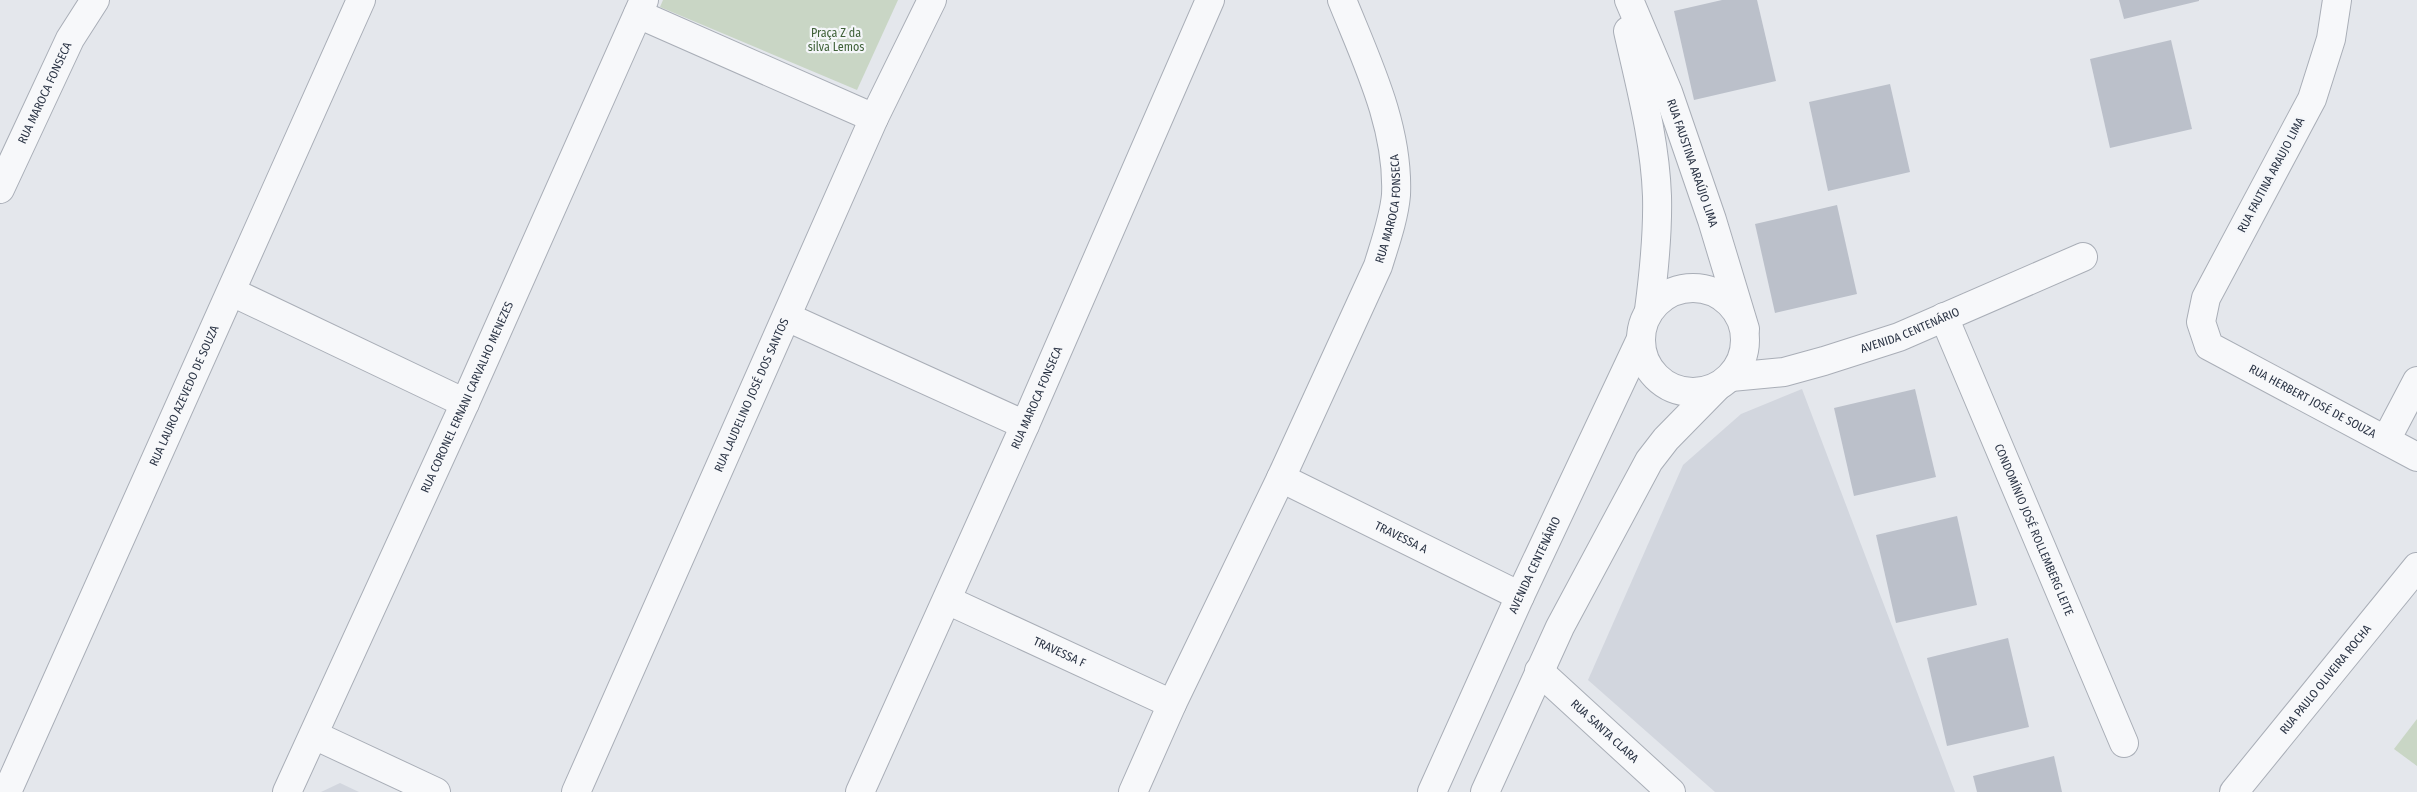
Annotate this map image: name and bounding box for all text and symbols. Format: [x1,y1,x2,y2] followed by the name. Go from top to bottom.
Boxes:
[808,26,864,54] park label: Praça Z da silva Lemos
[15,39,75,146] street label: RUA MAROCA FONSECA
[1664,97,1721,229] street label: RUA FAUSTINA ARAÚJO LIMA
[2235,114,2308,235] street label: RUA FAUTINA ARAUJO LIMA
[1372,153,1403,265] street label: RUA MAROCA FONSECA
[418,299,516,495] street label: RUA CORONEL ERNANI CARVALHO MENEZES
[1859,305,1962,356] street label: AVENIDA CENTENÁRIO
[711,316,792,474] street label: RUA LAUDELINO JOSÉ DOS SANTOS
[147,323,222,468] street label: RUA LAURO AZEVEDO DE SOUZA
[1008,344,1066,451] street label: RUA MAROCA FONSECA
[2247,362,2379,441] street label: RUA HERBERT JOSÉ DE SOUZA
[1991,442,2077,618] street label: CONDOMÍNIO JOSÉ ROLLEMBERG LEITE
[1506,514,1563,616] street label: AVENIDA CENTENÁRIO
[1372,518,1430,557] street label: TRAVESSA A
[2277,621,2375,737] street label: RUA PAULO OLIVEIRA ROCHA
[1031,634,1089,670] street label: TRAVESSA F
[1568,697,1642,766] street label: RUA SANTA CLARA

